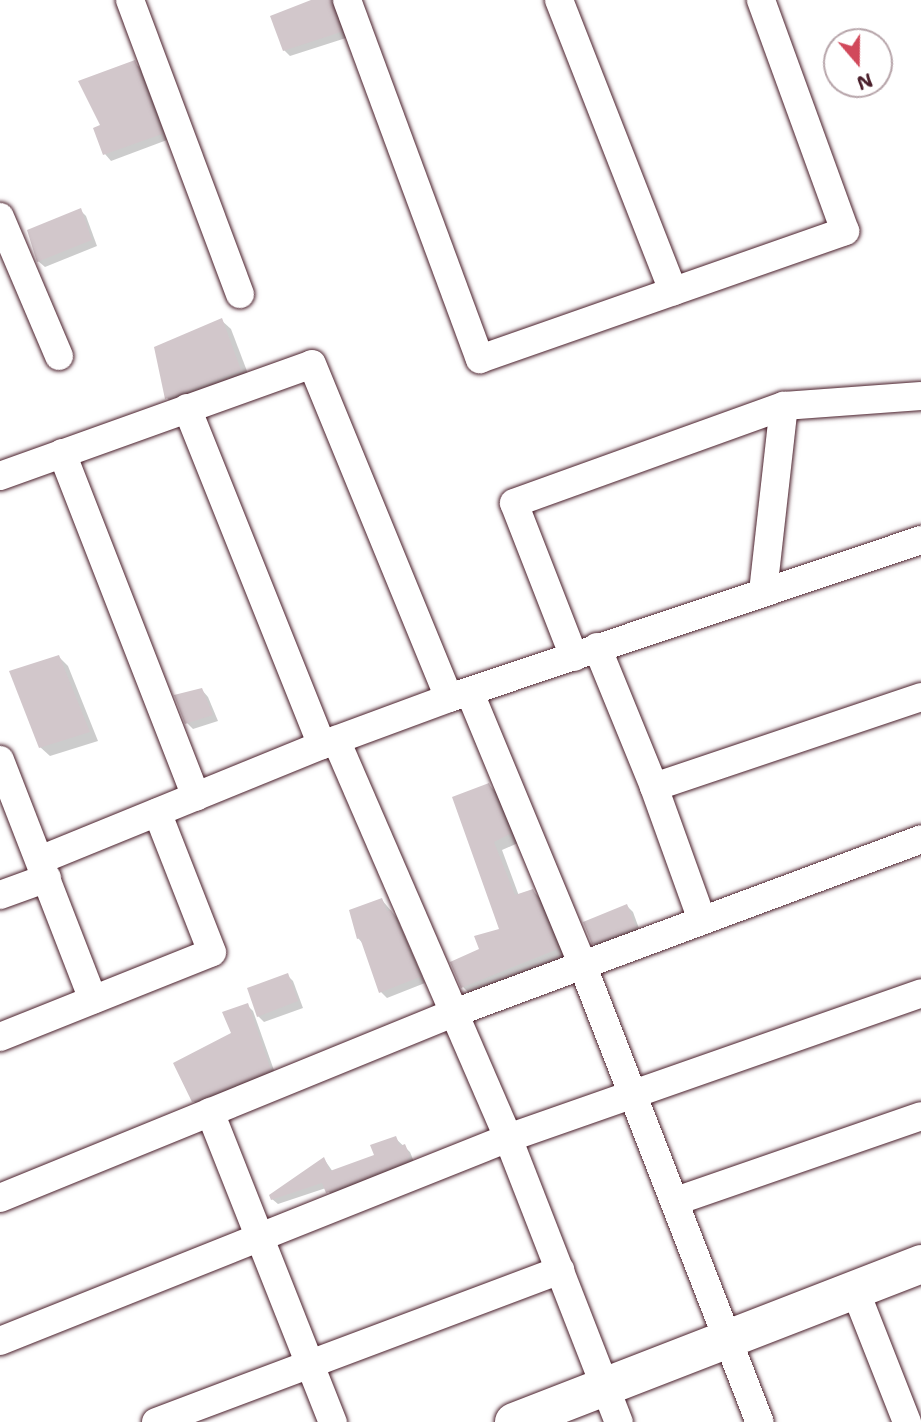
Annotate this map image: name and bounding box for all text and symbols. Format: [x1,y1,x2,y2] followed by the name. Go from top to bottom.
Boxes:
[823,28,893,98] north arrow
[853,67,876,96] text: N

